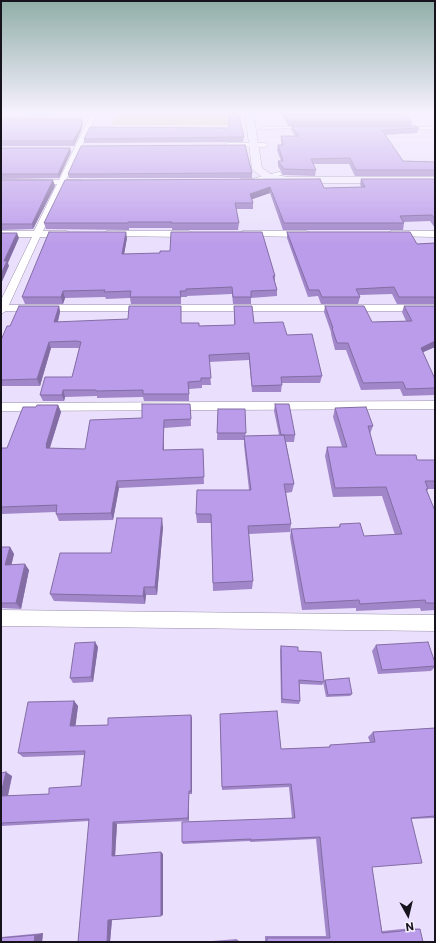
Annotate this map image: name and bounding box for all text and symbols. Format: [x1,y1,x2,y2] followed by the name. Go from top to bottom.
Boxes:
[388,895,428,935] north arrow
[405,920,415,934] text: N

